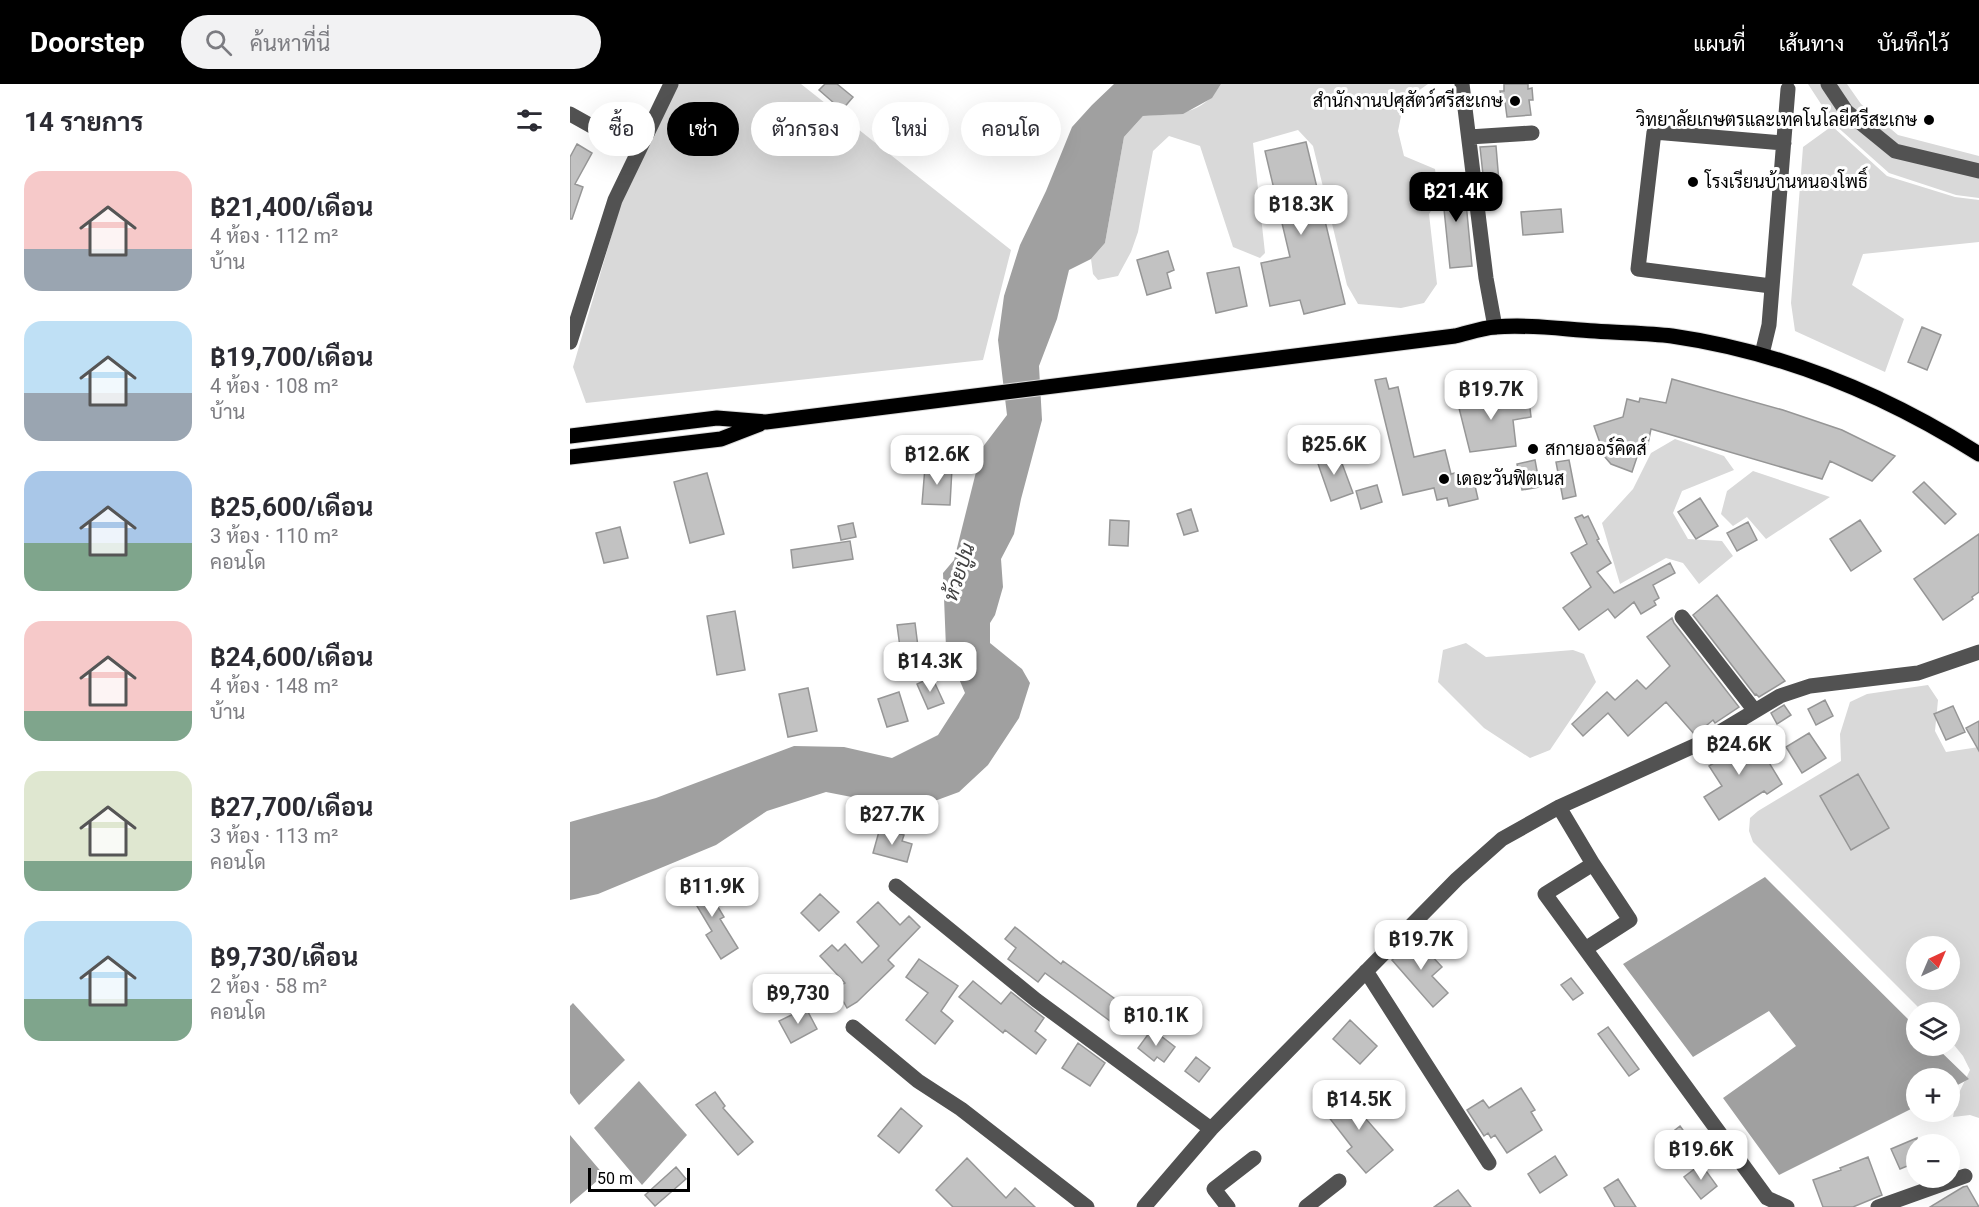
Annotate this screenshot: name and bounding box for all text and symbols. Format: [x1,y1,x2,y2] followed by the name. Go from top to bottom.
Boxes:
[181,15,601,69] search box
[30,26,145,59] text: Doorstep
[202,26,235,59] icon: search
[250,31,330,56] text: ค้นหาที่นี่
[1693,32,1746,56] text: แผนที่
[1779,32,1844,56] text: เส้นทาง
[1877,32,1949,56] text: บันทึกไว้
[1313,88,1504,113] place label: สำนักงานปศุสัตว์ศรีสะเกษ
[1508,94,1522,108] marker: สำนักงานปศุสัตว์ศรีสะเกษ
[588,102,655,156] chip: ซื้อ
[667,102,739,156] chip: เช่า
[751,102,860,156] chip: ตัวกรอง
[872,102,949,156] chip: ใหม่
[961,102,1061,156] chip: คอนโด
[513,104,546,137] icon: filters
[24,107,144,137] text: 14 รายการ
[1635,107,1918,130] place label: วิทยาลัยเกษตรและเทคโนโลยีศรีสะเกษ
[1922,113,1936,127] marker: วิทยาลัยเกษตรและเทคโนโลยีศรีสะเกษ
[1704,166,1868,192] place label: โรงเรียนบ้านหนองโพธิ์
[1407,172,1505,223] pin: ฿21.4K
[1686,175,1700,189] marker: โรงเรียนบ้านหนองโพธิ์
[1424,179,1489,203] text: ฿21.4K
[1252,185,1350,236] pin: ฿18.3K
[210,192,373,222] text: ฿21,400/เดือน
[1269,192,1334,216] text: ฿18.3K
[72,195,144,267] icon: home
[210,224,338,248] text: 4 ห้อง · 112 m²
[210,250,245,274] text: บ้าน
[210,342,373,372] text: ฿19,700/เดือน
[72,345,144,417] icon: home
[1442,370,1540,421] pin: ฿19.7K
[210,374,338,398] text: 4 ห้อง · 108 m²
[1459,377,1524,401] text: ฿19.7K
[210,400,245,424] text: บ้าน
[1285,425,1383,476] pin: ฿25.6K
[1302,432,1367,456] text: ฿25.6K
[888,435,986,486] pin: ฿12.6K
[1545,436,1647,459] place label: สกายออร์คิดส์
[905,442,970,466] text: ฿12.6K
[1526,442,1540,456] marker: สกายออร์คิดส์
[1456,468,1564,489] place label: เดอะวันฟิตเนส
[1437,472,1451,486] marker: เดอะวันฟิตเนส
[210,492,373,522] text: ฿25,600/เดือน
[72,495,144,567] icon: home
[210,524,338,548] text: 3 ห้อง · 110 m²
[937,539,983,605] water label: ห้วยปูน
[210,550,266,574] text: คอนโด
[210,642,373,672] text: ฿24,600/เดือน
[881,642,979,693] pin: ฿14.3K
[72,645,144,717] icon: home
[898,649,963,673] text: ฿14.3K
[210,674,338,698] text: 4 ห้อง · 148 m²
[210,700,245,724] text: บ้าน
[1690,725,1788,776] pin: ฿24.6K
[1707,732,1772,756] text: ฿24.6K
[210,792,373,822] text: ฿27,700/เดือน
[72,795,144,867] icon: home
[843,795,941,846] pin: ฿27.7K
[860,802,925,826] text: ฿27.7K
[210,824,338,848] text: 3 ห้อง · 113 m²
[210,850,266,874] text: คอนโด
[663,867,761,918] pin: ฿11.9K
[680,874,745,898] text: ฿11.9K
[1372,920,1470,971] pin: ฿19.7K
[1389,927,1454,951] text: ฿19.7K
[1906,936,1960,990] north arrow
[1906,936,1960,1188] map controls
[210,942,358,972] text: ฿9,730/เดือน
[72,945,144,1017] icon: home
[210,974,327,998] text: 2 ห้อง · 58 m²
[749,974,847,1025] pin: ฿9,730
[767,981,829,1005] text: ฿9,730
[1107,996,1205,1047] pin: ฿10.1K
[210,1000,266,1024] text: คอนโด
[1906,1002,1960,1056] button: layers
[1124,1003,1189,1027] text: ฿10.1K
[1906,1068,1960,1122] button: +
[1310,1080,1408,1131] pin: ฿14.5K
[1327,1087,1392,1111] text: ฿14.5K
[1652,1130,1750,1181] pin: ฿19.6K
[1906,1134,1960,1188] button: −
[1669,1137,1734,1161] text: ฿19.6K
[588,1165,690,1192] scale bar
[597,1169,633,1188] text: 50 m

